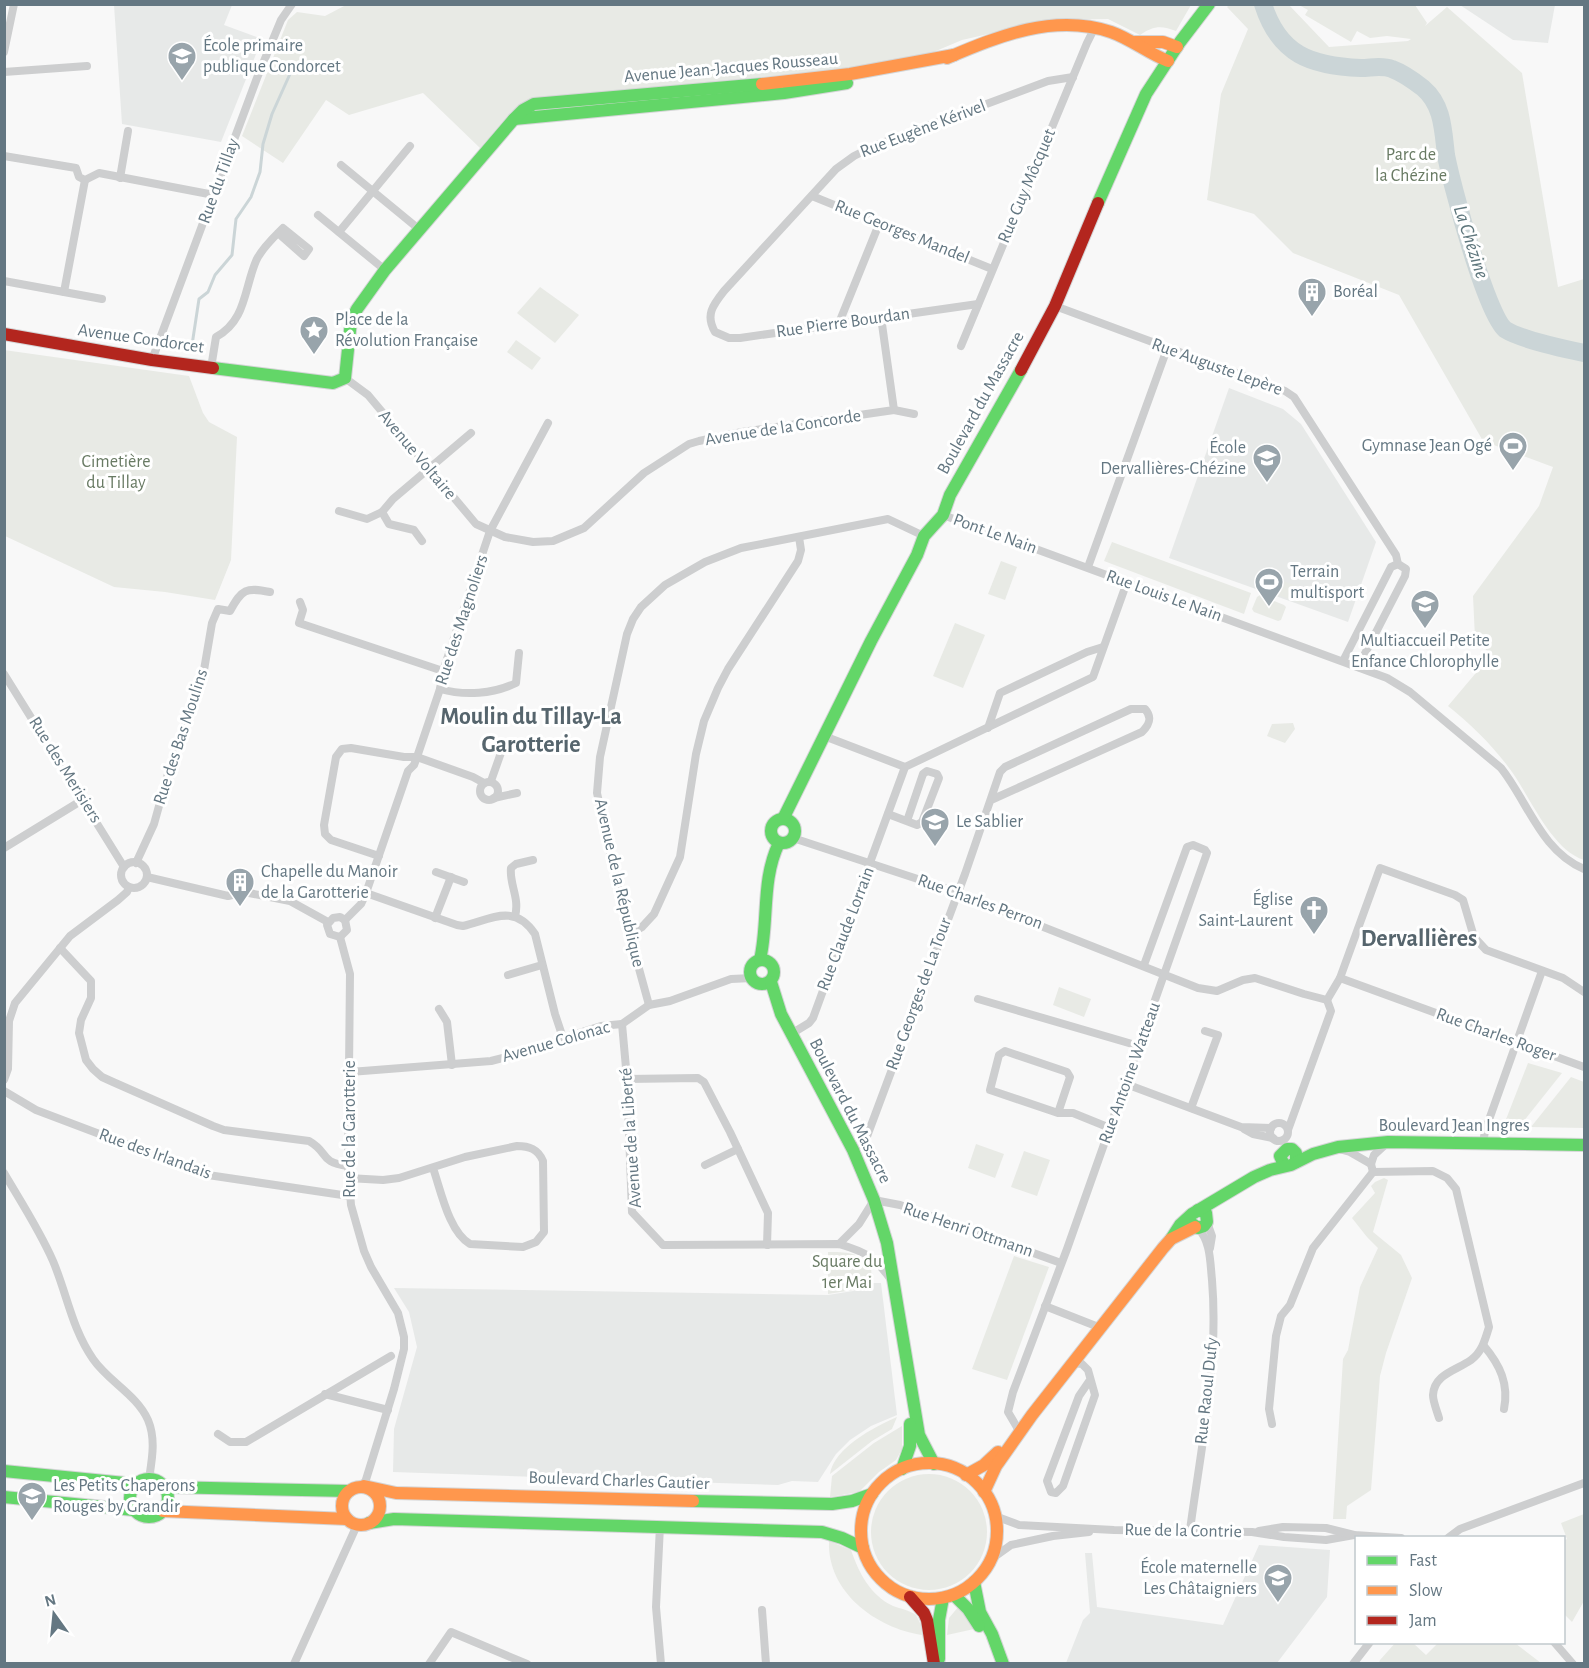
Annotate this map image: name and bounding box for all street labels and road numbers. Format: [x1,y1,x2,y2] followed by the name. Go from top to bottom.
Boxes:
[623,50,839,86] street label: Avenue Jean-Jacques Rousseau
[858,97,988,161] street label: Rue Eugène Kérivel
[995,126,1059,246] street label: Rue Guy Môcquet
[195,136,243,226] street label: Rue du Tillay
[832,197,972,267] street label: Rue Georges Mandel
[775,305,911,341] street label: Rue Pierre Bourdan
[77,321,205,357] street label: Avenue Condorcet
[934,329,1028,477] street label: Boulevard du Massacre
[1149,335,1285,399] street label: Rue Auguste Lepère
[375,407,459,503] street label: Avenue Voltaire
[704,407,862,449] street label: Avenue de la Concorde
[951,511,1039,557] street label: Pont Le Nain
[432,552,492,688] street label: Rue des Magnoliers
[1104,567,1224,625] street label: Rue Louis Le Nain
[151,667,211,807] street label: Rue des Bas Moulins
[25,714,105,826] street label: Rue des Merisiers
[591,797,647,969] street label: Avenue de la République
[814,865,878,993] street label: Rue Claude Lorrain
[915,871,1045,933] street label: Rue Charles Perron
[883,915,955,1073] street label: Rue Georges de La Tour
[1096,1000,1164,1146] street label: Rue Antoine Watteau
[1434,1005,1559,1065] street label: Rue Charles Roger
[500,1018,612,1066] street label: Avenue Colonac
[806,1036,894,1186] street label: Boulevard du Massacre
[341,1060,359,1198] street label: Rue de la Garotterie
[617,1067,645,1209] street label: Avenue de la Liberté
[1378,1117,1530,1135] street label: Boulevard Jean Ingres
[96,1125,214,1183] street label: Rue des Irlandais
[901,1199,1035,1261] street label: Rue Henri Ottmann
[1192,1336,1222,1445] street label: Rue Raoul Dufy
[528,1469,710,1493] street label: Boulevard Charles Gautier
[1124,1521,1242,1541] street label: Rue de la Contrie

